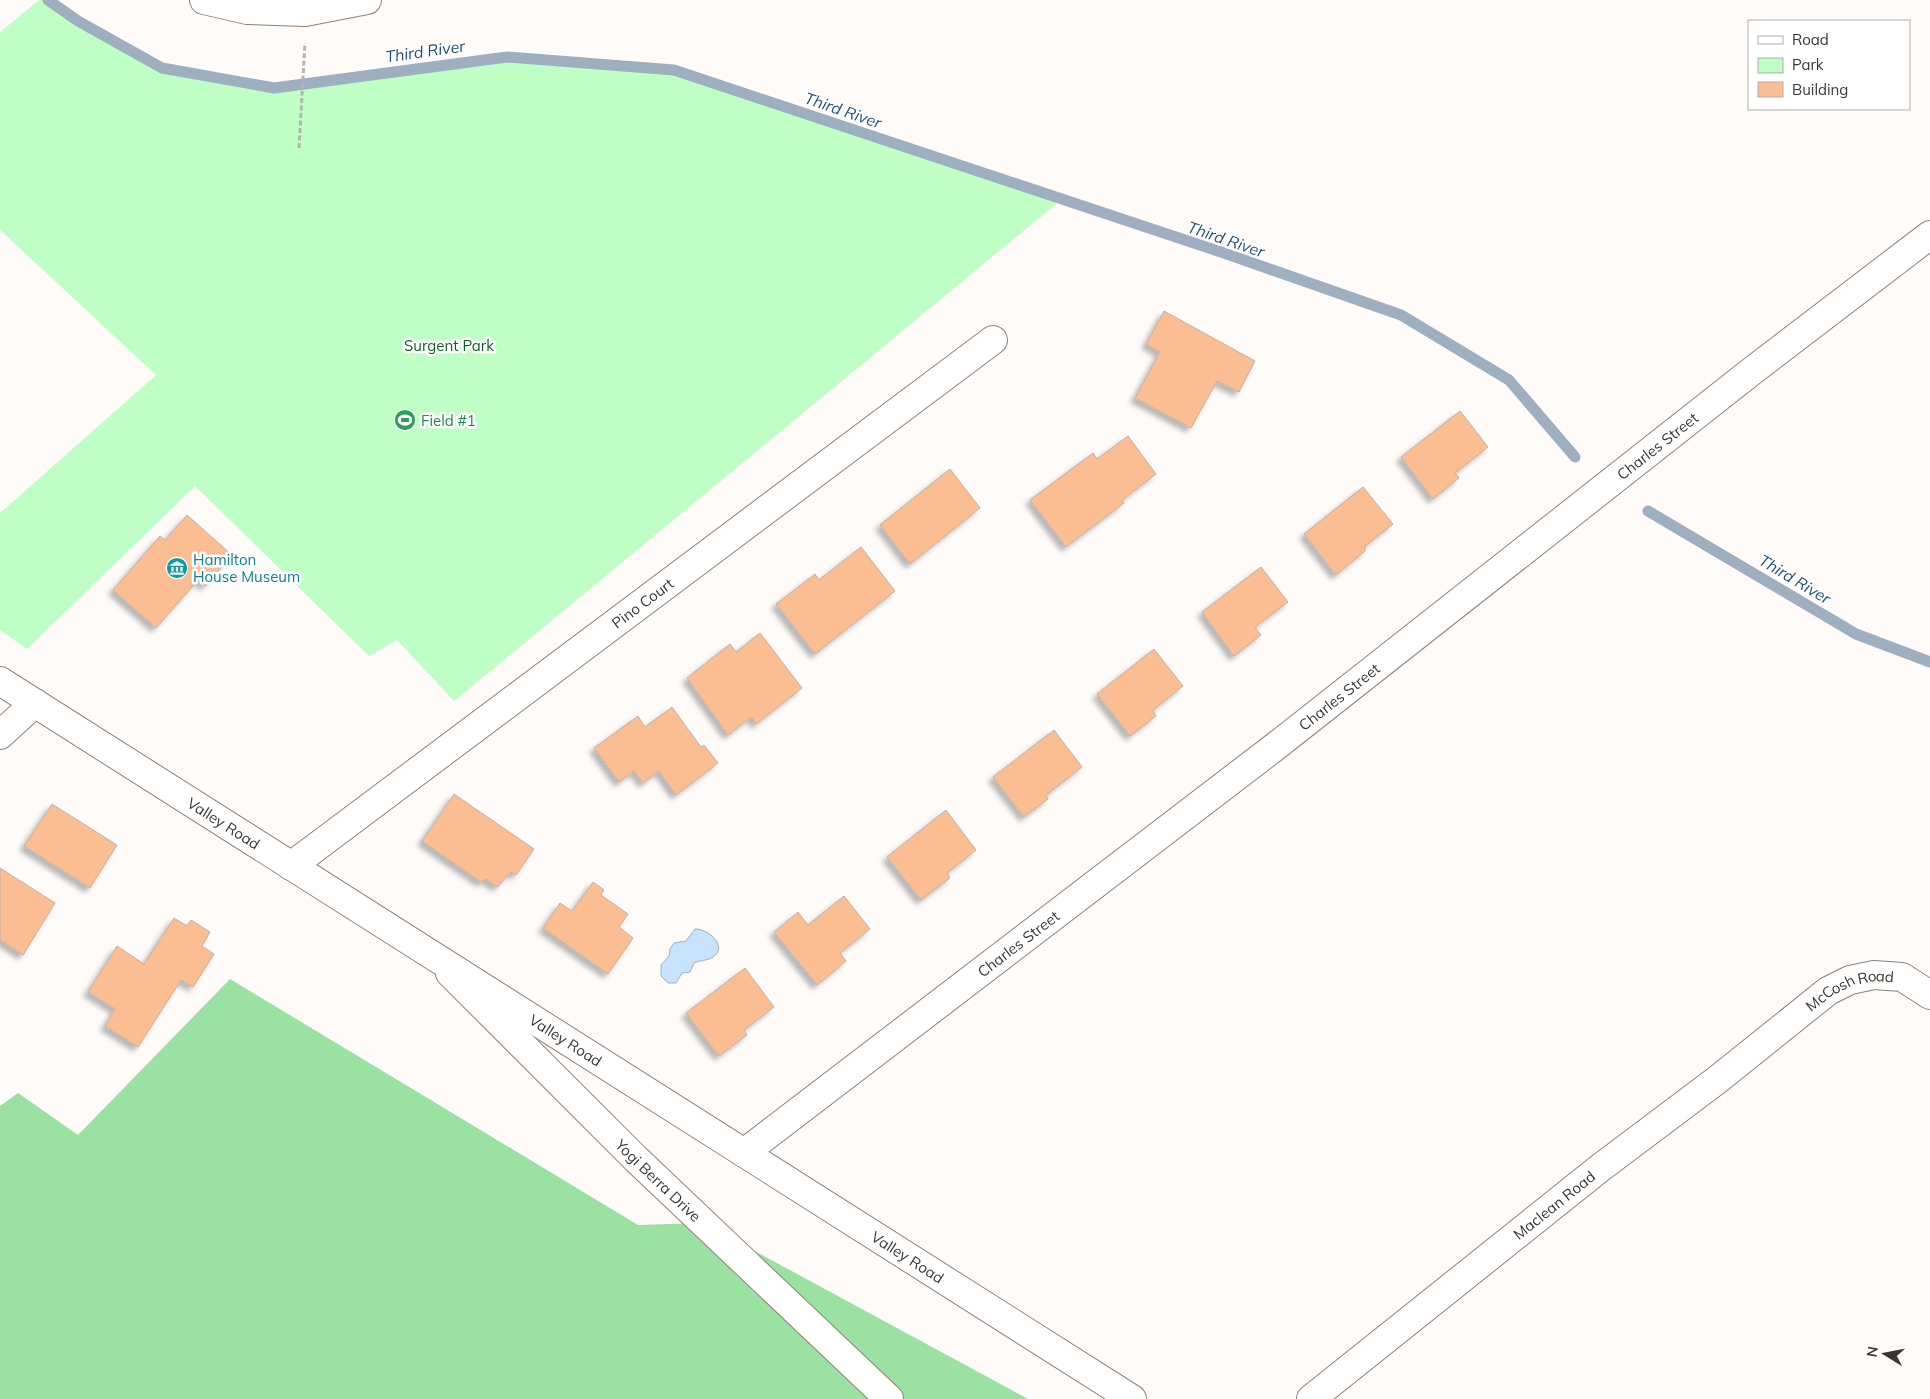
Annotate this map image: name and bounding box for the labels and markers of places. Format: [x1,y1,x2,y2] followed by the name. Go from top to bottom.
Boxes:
[393,408,417,432] sports icon: Field #1
[421,411,476,430] place label: Field #1
[193,550,300,586] place label: Hamilton House Museum
[165,556,189,580] museum icon: Hamilton House Museum

